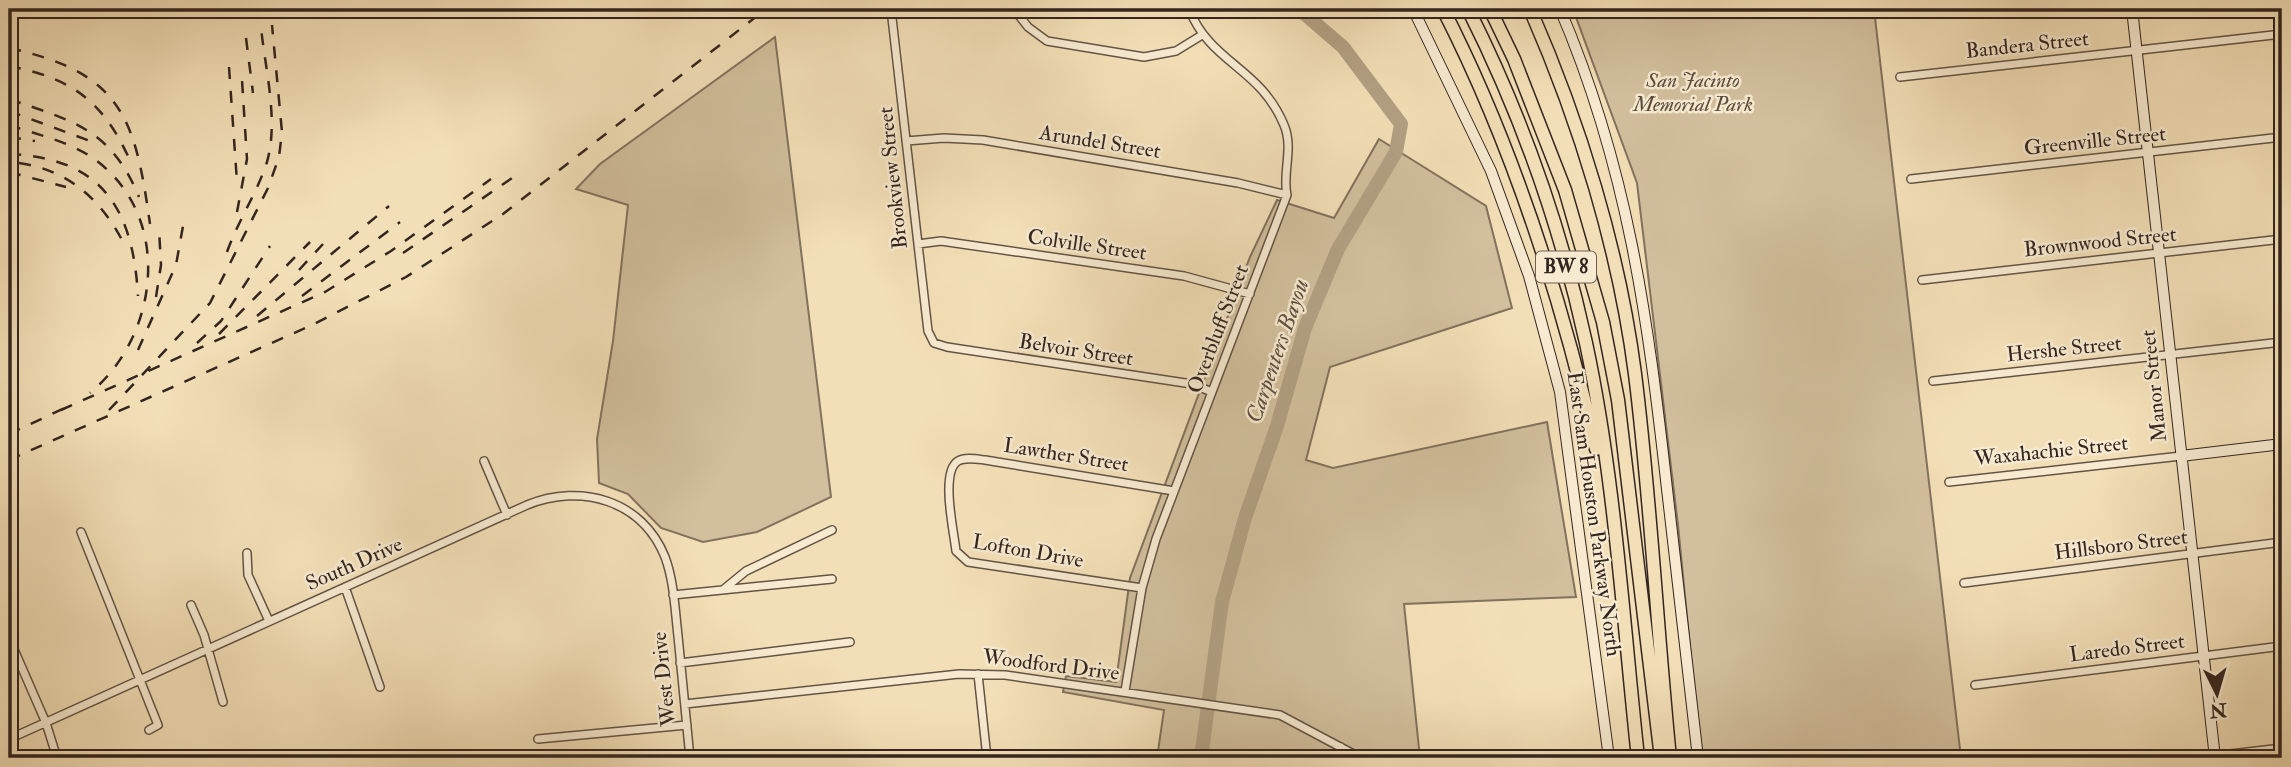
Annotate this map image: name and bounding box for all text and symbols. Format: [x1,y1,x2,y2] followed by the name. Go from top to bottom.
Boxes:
[1964,25,2090,65] street label: Bandera Street
[1631,67,1753,118] park label: San Jacinto Memorial Park
[872,105,914,250] street label: Brookview Street
[1036,119,1163,165] street label: Arundel Street
[2023,120,2168,162] street label: Greenville Street
[2022,221,2178,263] street label: Brownwood Street
[1026,223,1148,267] street label: Colville Street
[1536,252,1596,282] road number: BW 8
[1181,261,1255,397] street label: Overbluff Street
[1239,275,1315,427] water label: Carpenters Bayou
[1017,328,1135,372] street label: Belvoir Street
[2135,328,2173,443] street label: Manor Street
[2005,330,2123,368] street label: Hershe Street
[1561,370,1627,658] street label: East Sam Houston Parkway North
[1972,429,2129,473] street label: Waxahachie Street
[1002,432,1131,478] street label: Lawther Street
[2053,523,2189,567] street label: Hillsboro Street
[970,528,1086,574] street label: Lofton Drive
[301,531,407,597] street label: South Drive
[2068,628,2186,668] street label: Laredo Street
[646,630,682,729] street label: West Drive
[980,643,1121,687] street label: Woodford Drive
[2182,658,2252,728] north arrow
[2208,697,2229,723] text: N

